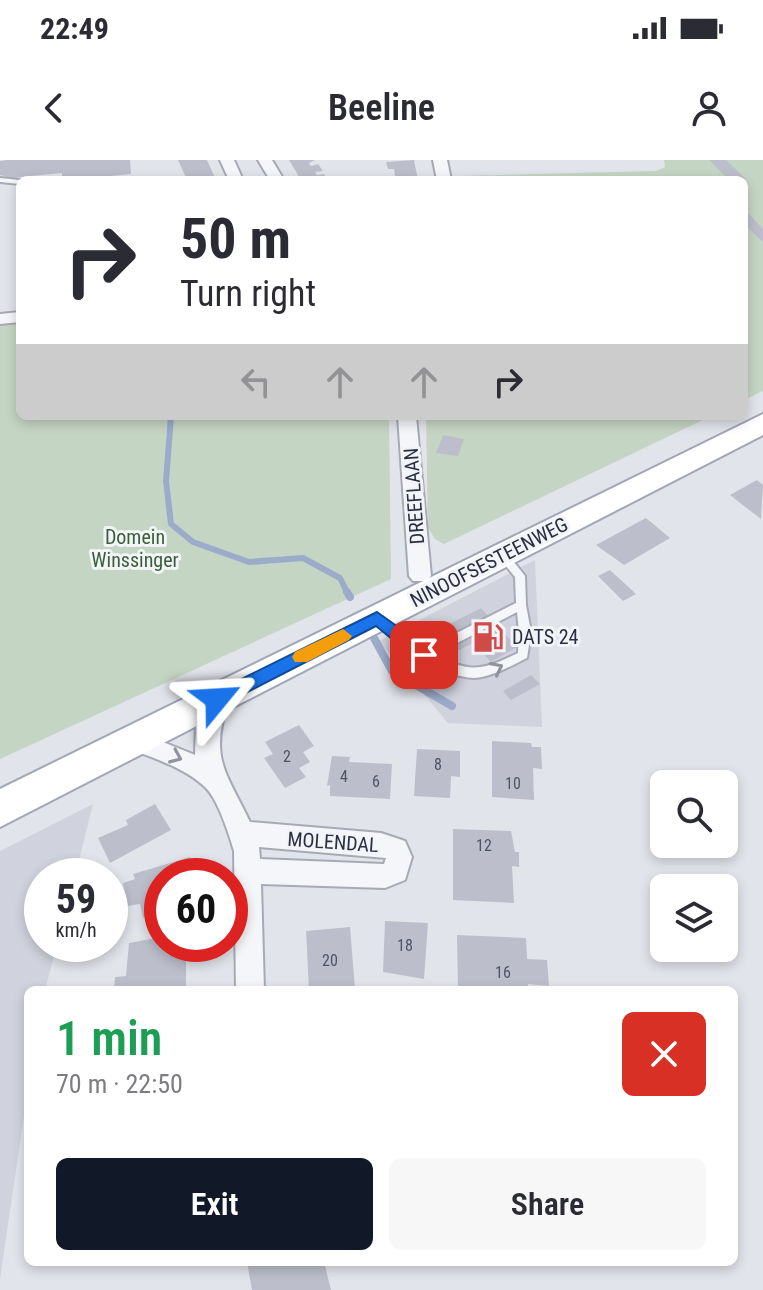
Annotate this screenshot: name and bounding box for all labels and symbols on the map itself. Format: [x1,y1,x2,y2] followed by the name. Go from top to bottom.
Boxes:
[399,447,429,545] street label: DREEFLAAN
[406,512,572,612] street label: NINOOFSESTEENWEG
[91,525,179,572] park label: Domein Winssinger
[471,620,505,654] fuel station icon: DATS 24
[390,621,458,689] pin
[512,625,579,649] place label: DATS 24
[175,657,259,741] position arrow
[488,662,503,678] one-way arrow
[168,747,182,764] one-way arrow
[283,747,291,766] house number: 2
[434,755,442,774] house number: 8
[340,767,348,786] house number: 4
[372,772,380,791] house number: 6
[505,774,521,793] house number: 10
[287,827,379,857] street label: MOLENDAL
[476,836,492,855] house number: 12
[144,858,248,962] speed limit sign: 60
[397,936,413,955] house number: 18
[322,951,338,970] house number: 20
[495,963,511,982] house number: 16

